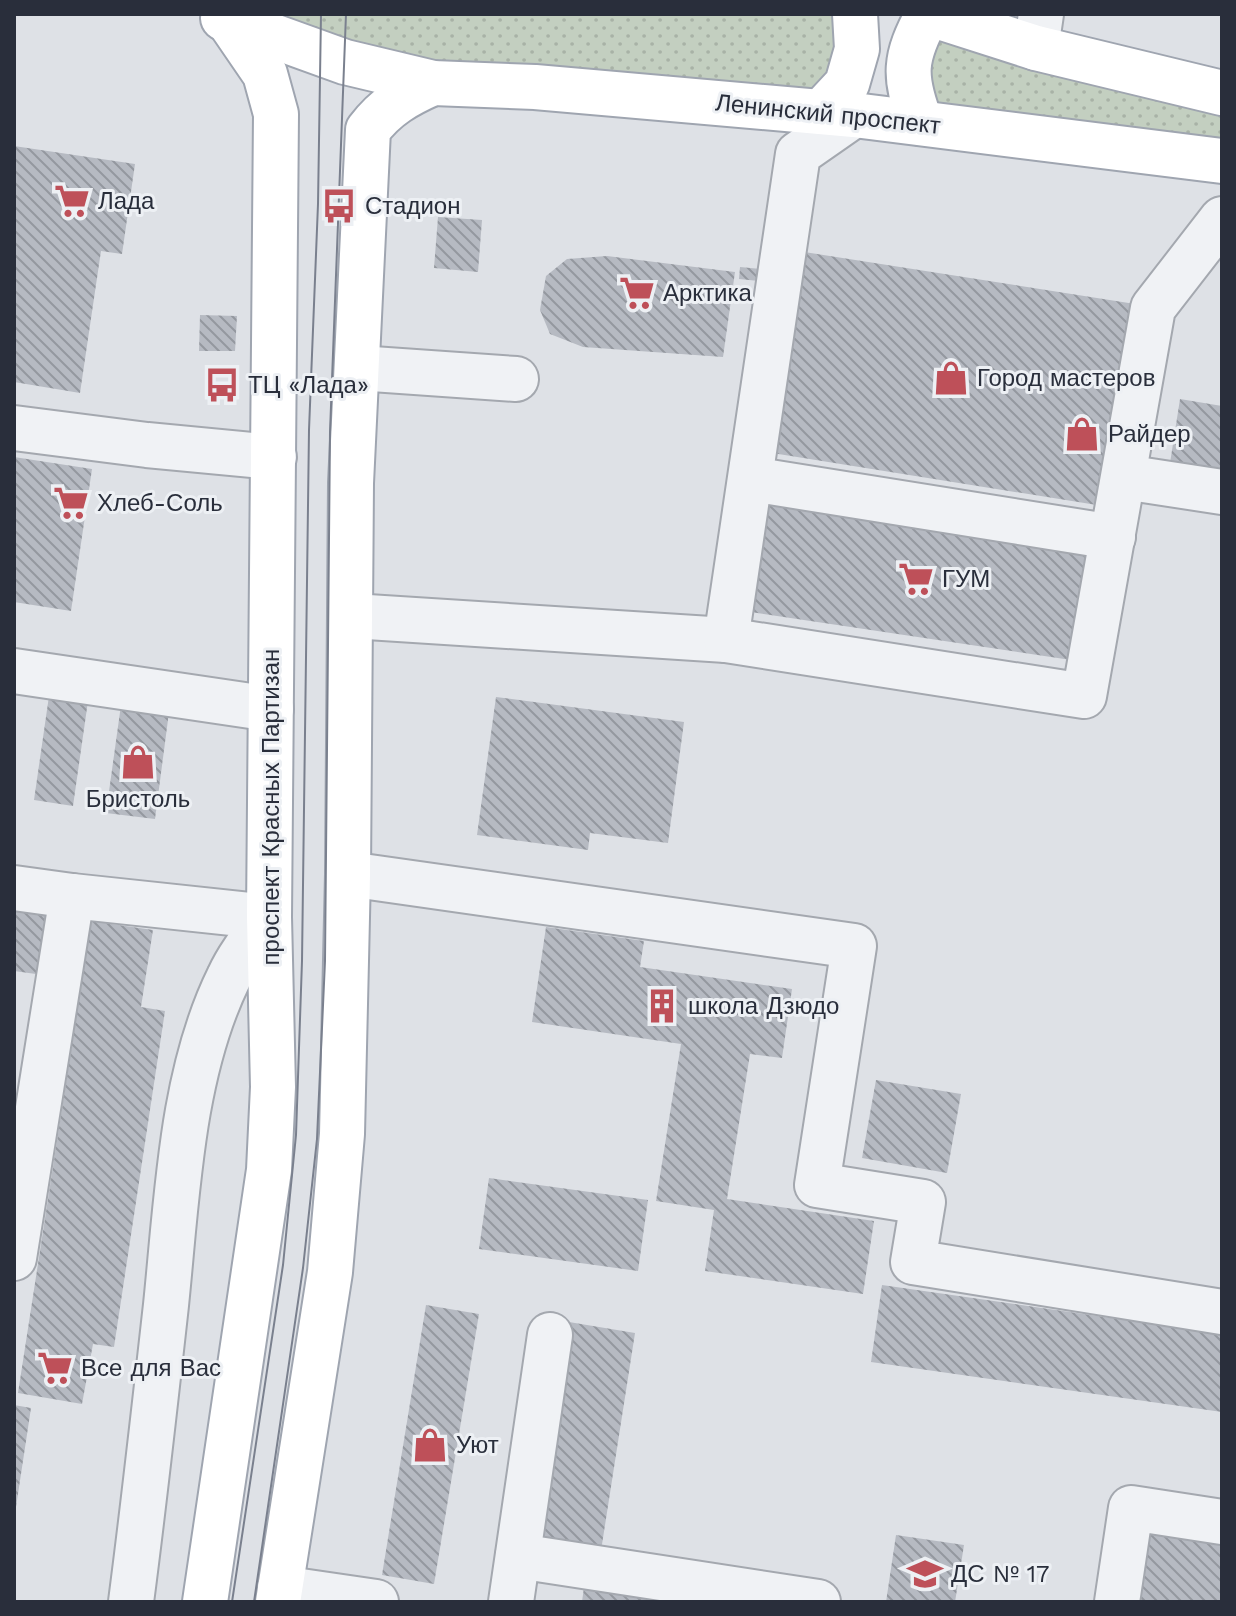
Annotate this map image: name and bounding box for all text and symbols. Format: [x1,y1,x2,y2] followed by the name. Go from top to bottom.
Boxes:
[714,88,942,140] street label: Ленинский проспект
[53,182,91,220] supermarket icon: Лада
[98,187,155,215] place label: Лада
[320,187,358,225] bus stop icon: Стадион
[365,192,460,220] place label: Стадион
[618,274,656,312] supermarket icon: Арктика
[663,279,753,307] place label: Арктика
[932,359,970,397] shop icon: Город мастеров
[977,364,1155,392] place label: Город мастеров
[203,366,241,404] bus stop icon: ТЦ «Лада»
[248,371,369,399] place label: ТЦ «Лада»
[1063,415,1101,453] shop icon: Райдер
[1108,420,1191,448] place label: Райдер
[52,484,90,522] supermarket icon: Хлеб-Соль
[97,489,223,517] place label: Хлеб-Соль
[897,560,935,598] supermarket icon: ГУМ
[942,565,990,593] place label: ГУМ
[257,649,285,965] street label: проспект Красных Партизан
[119,743,157,781] shop icon: Бристоль
[86,785,190,813] place label: Бристоль
[643,987,681,1025] building icon: школа Дзюдо
[688,992,839,1020] place label: школа Дзюдо
[36,1349,74,1387] supermarket icon: Все для Вас
[81,1354,221,1382] place label: Все для Вас
[411,1426,449,1464] shop icon: Уют
[456,1431,499,1459] place label: Уют
[906,1555,944,1593] school or university icon: ДС № 17
[951,1560,1050,1588] place label: ДС № 17

